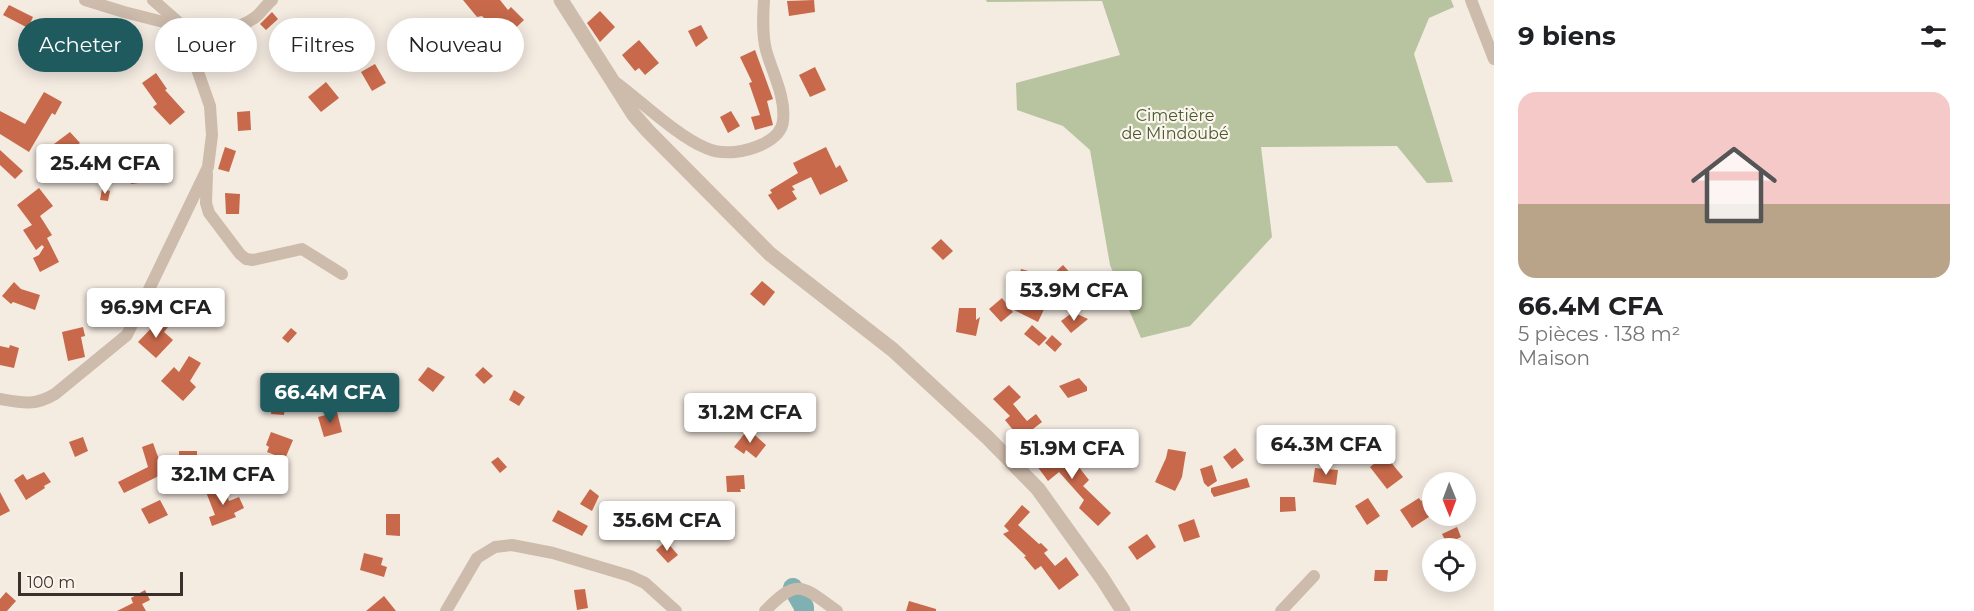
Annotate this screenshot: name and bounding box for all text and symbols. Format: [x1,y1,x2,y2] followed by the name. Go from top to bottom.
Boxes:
[18,18,143,72] chip: Acheter
[155,18,257,72] chip: Louer
[269,18,375,72] chip: Filtres
[387,18,524,72] chip: Nouveau
[1518,20,1616,52] text: 9 biens
[1917,20,1950,53] icon: filters
[1121,106,1229,143] park label: Cimetière de Mindoubé
[1680,131,1788,239] icon: home
[36,144,174,195] pin: 25.4M CFA
[50,151,160,175] text: 25.4M CFA
[1005,271,1143,322] pin: 53.9M CFA
[1020,278,1128,302] text: 53.9M CFA
[87,288,225,339] pin: 96.9M CFA
[1518,290,1663,322] text: 66.4M CFA
[101,295,211,319] text: 96.9M CFA
[1518,322,1680,346] text: 5 pièces · 138 m²
[1518,346,1590,370] text: Maison
[261,373,399,424] pin: 66.4M CFA
[274,380,386,404] text: 66.4M CFA
[681,393,819,444] pin: 31.2M CFA
[698,400,802,424] text: 31.2M CFA
[1257,425,1395,476] pin: 64.3M CFA
[1003,429,1141,480] pin: 51.9M CFA
[1271,432,1381,456] text: 64.3M CFA
[1020,436,1124,460] text: 51.9M CFA
[154,455,292,506] pin: 32.1M CFA
[171,462,275,486] text: 32.1M CFA
[1422,472,1476,526] north arrow
[1422,472,1476,592] map controls
[598,501,736,552] pin: 35.6M CFA
[613,508,721,532] text: 35.6M CFA
[1422,538,1476,592] button: locate
[18,569,183,596] scale bar
[27,573,75,592] text: 100 m

